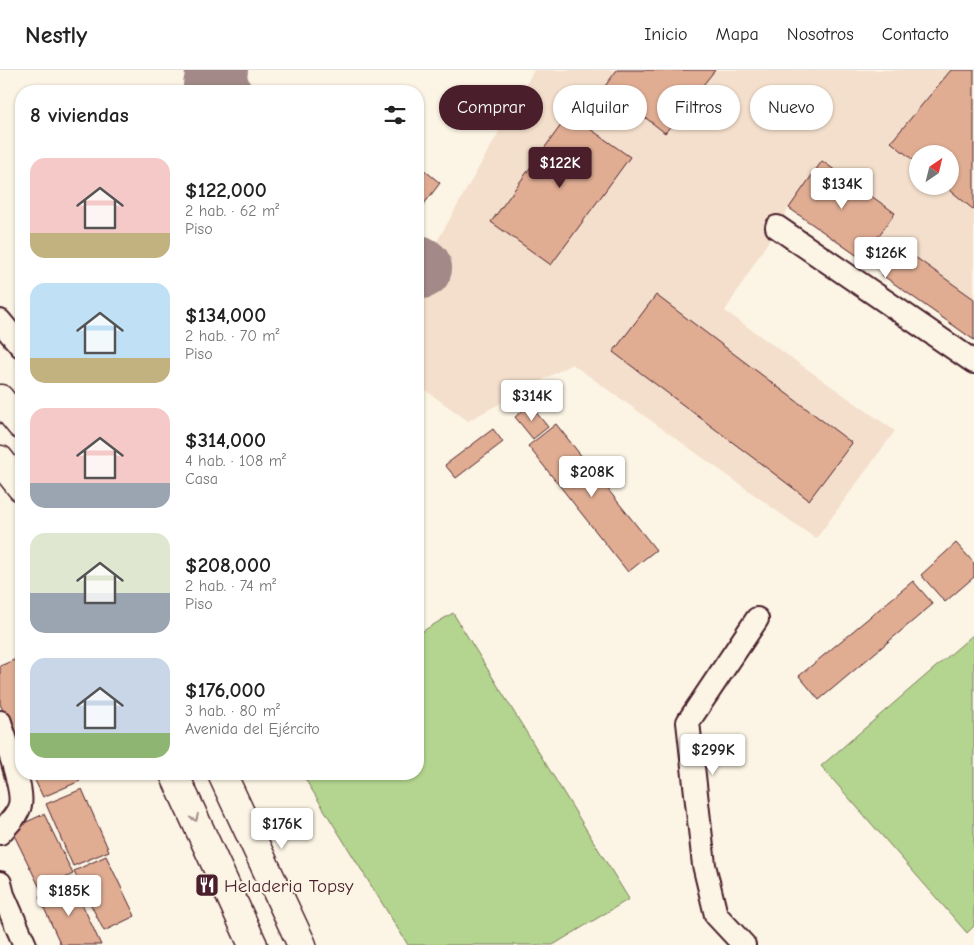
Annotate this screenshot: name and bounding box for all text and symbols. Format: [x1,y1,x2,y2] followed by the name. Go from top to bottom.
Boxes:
[25,21,87,49] text: Nestly
[644,24,688,45] text: Inicio
[716,24,759,45] text: Mapa
[787,24,854,45] text: Nosotros
[882,24,949,45] text: Contacto
[439,85,543,130] chip: Comprar
[553,85,647,130] chip: Alquilar
[657,85,740,130] chip: Filtros
[750,85,833,130] chip: Nuevo
[381,101,409,129] icon: filters
[30,103,129,127] text: 8 viviendas
[909,145,959,195] north arrow
[909,145,959,195] map controls
[525,146,595,189] pin: $122K
[540,154,580,172] text: $122K
[807,168,877,210] pin: $134K
[822,175,862,193] text: $134K
[70,178,130,238] icon: home
[185,178,267,202] text: $122,000
[185,202,279,220] text: 2 hab. · 62 m²
[185,220,213,238] text: Piso
[851,236,921,279] pin: $126K
[865,244,907,262] text: $126K
[70,303,130,363] icon: home
[185,303,266,327] text: $134,000
[185,327,280,345] text: 2 hab. · 70 m²
[185,345,213,363] text: Piso
[497,380,567,422] pin: $314K
[512,387,552,405] text: $314K
[70,428,130,488] icon: home
[185,428,266,452] text: $314,000
[185,452,286,470] text: 4 hab. · 108 m²
[557,456,627,498] pin: $208K
[570,463,614,481] text: $208K
[185,470,218,488] text: Casa
[70,553,130,613] icon: home
[185,553,271,577] text: $208,000
[185,577,276,595] text: 2 hab. · 74 m²
[185,595,213,613] text: Piso
[70,678,130,738] icon: home
[185,678,266,702] text: $176,000
[185,702,280,720] text: 3 hab. · 80 m²
[185,720,320,738] text: Avenida del Ejército
[678,734,748,776] pin: $299K
[691,741,735,759] text: $299K
[247,808,317,850] pin: $176K
[188,813,199,822] one-way arrow
[262,815,302,833] text: $176K
[194,872,220,898] restaurant icon: Heladeria Topsy
[34,874,104,917] pin: $185K
[224,875,354,897] place label: Heladeria Topsy
[48,882,90,900] text: $185K

